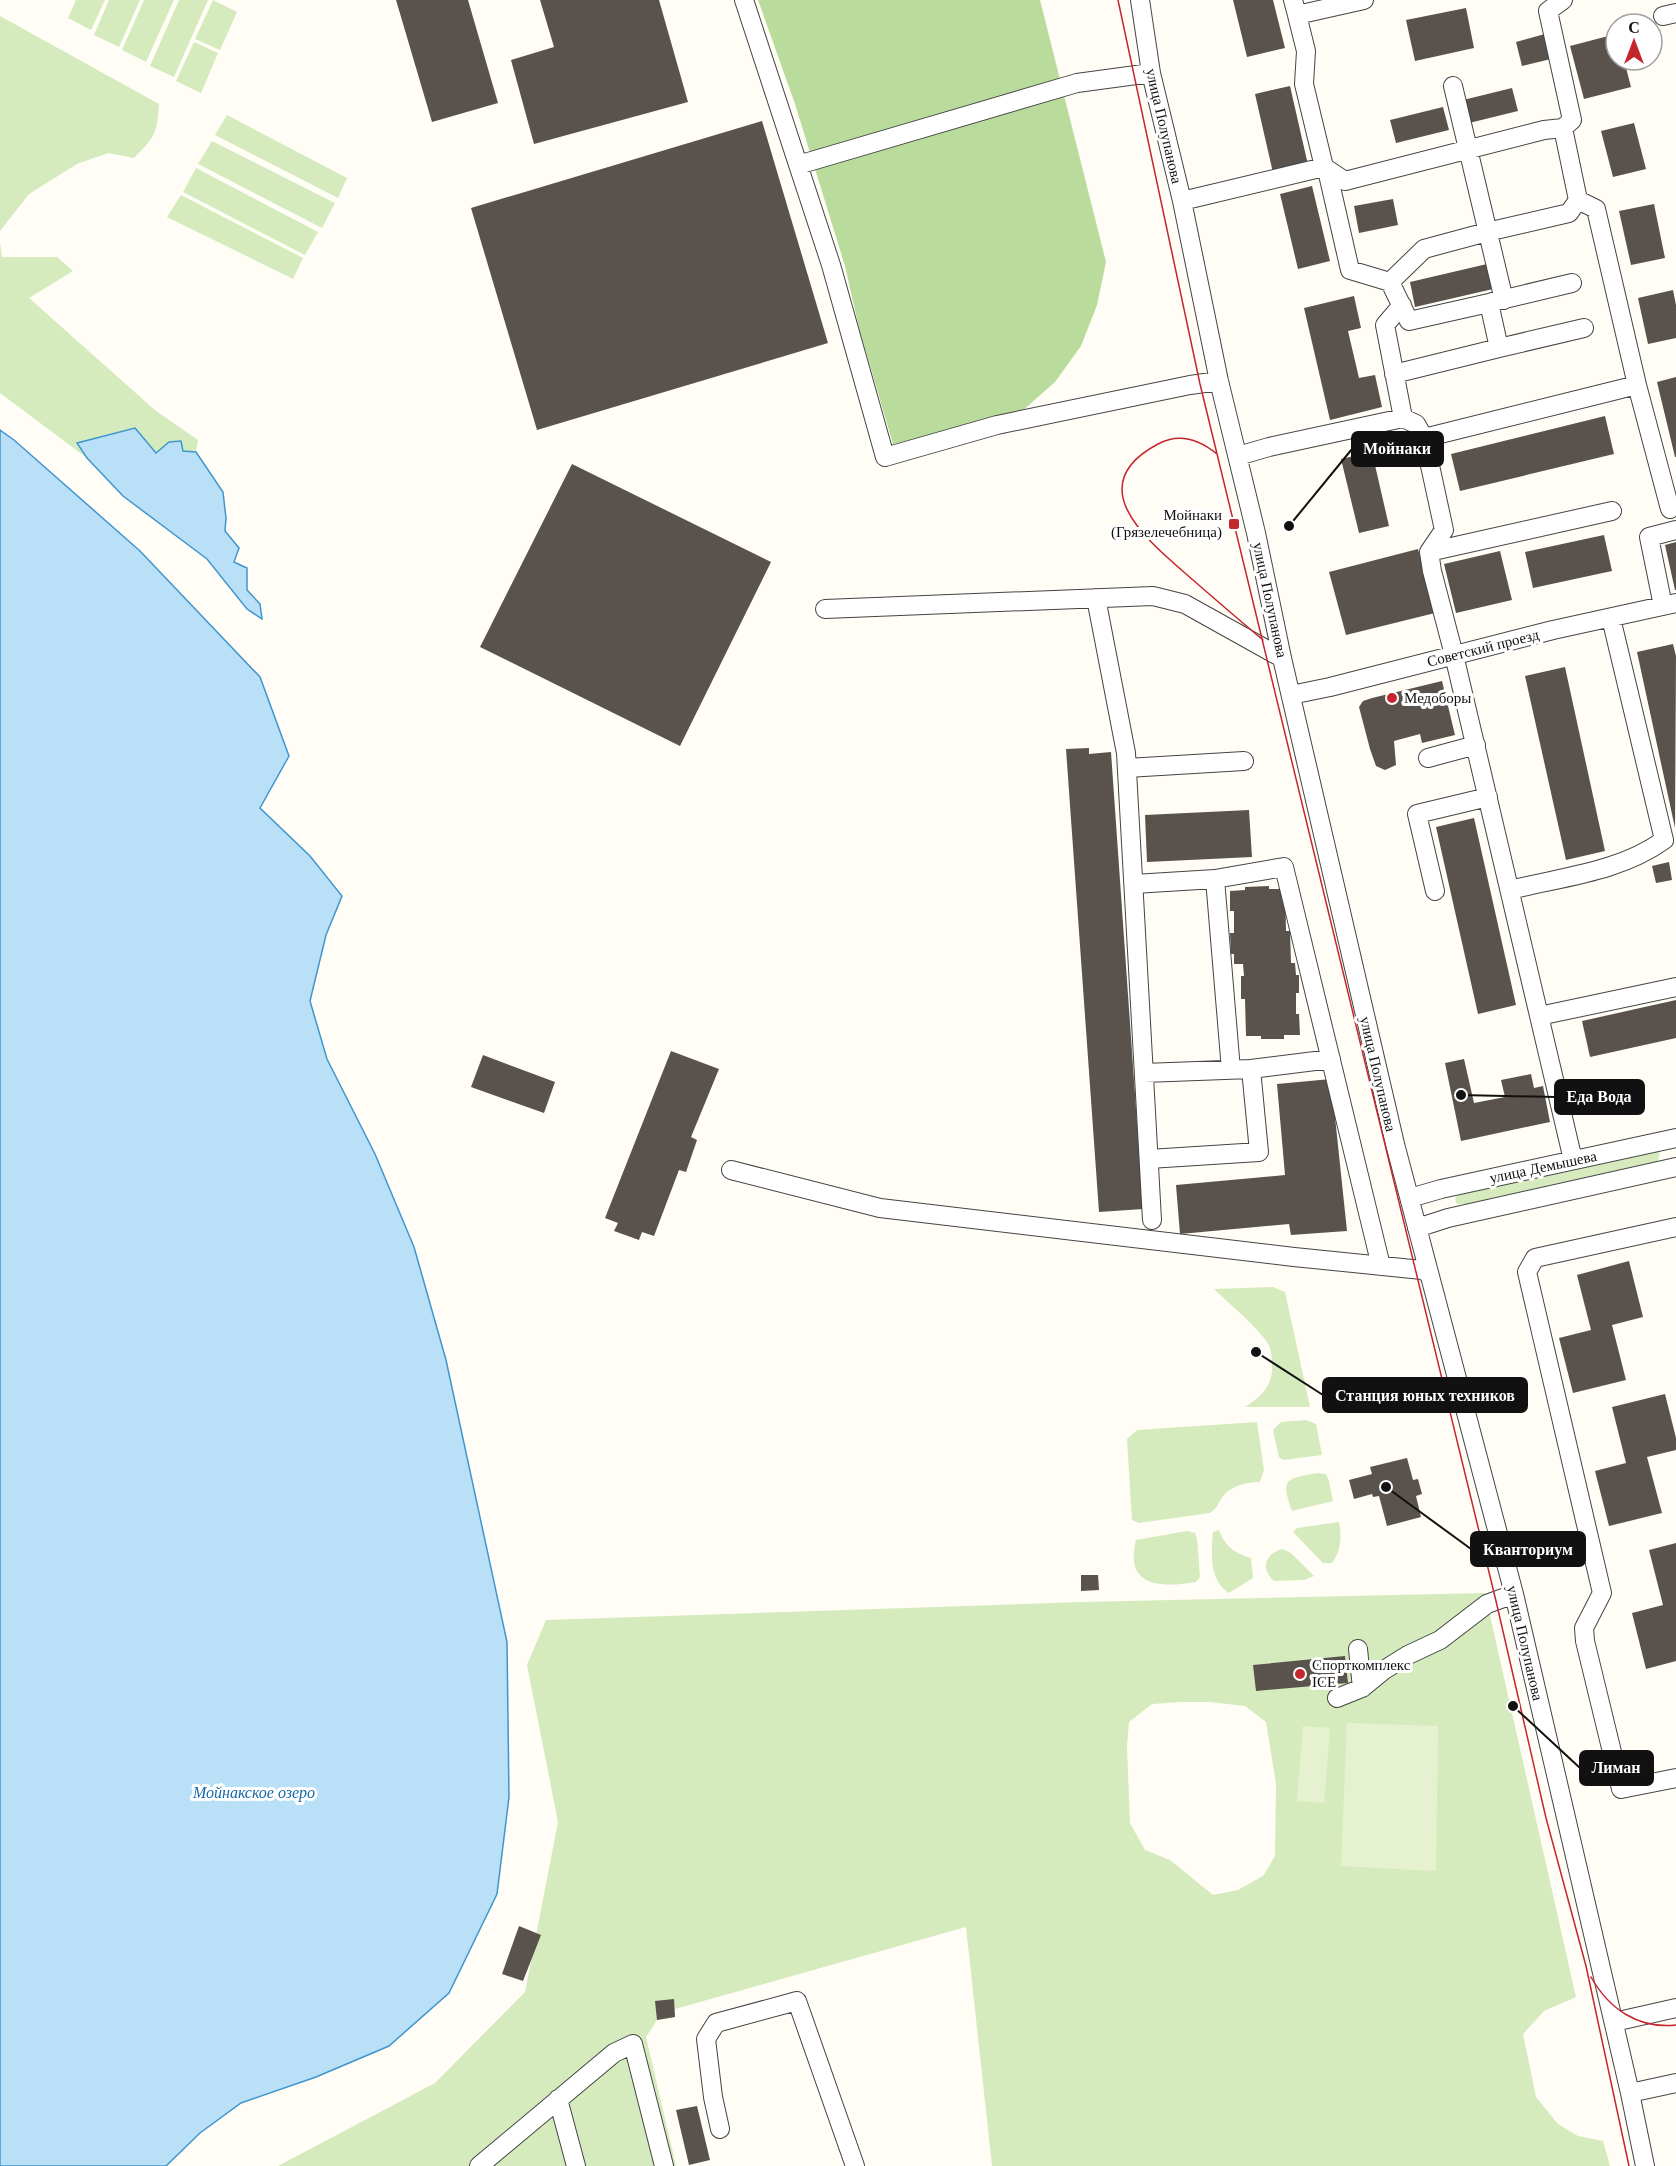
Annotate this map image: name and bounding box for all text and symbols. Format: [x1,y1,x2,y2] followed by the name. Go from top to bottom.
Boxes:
[1604,12,1664,72] north arrow
[1628,19,1640,36] text: С
[1143,67,1185,185] street label: улица Полупанова
[1352,432,1443,466] callout: Мойнаки
[1363,440,1431,457] text: Мойнаки
[1111,507,1222,541] place label: Мойнаки (Грязелечебница)
[1227,517,1241,531] marker: Мойнаки (Грязелечебница)
[1250,541,1290,660] street label: улица Полупанова
[1425,626,1541,670] street label: Советский проезд
[1404,690,1471,706] place label: Медоборы
[1385,691,1399,705] marker: Медоборы
[1357,1015,1399,1133] street label: улица Полупанова
[1555,1080,1644,1114] callout: Еда Вода
[1566,1088,1632,1105] text: Еда Вода
[1488,1148,1598,1186] street label: улица Демышева
[1323,1378,1527,1412] callout: Станция юных техников
[1335,1387,1515,1404] text: Станция юных техников
[1471,1532,1585,1566] callout: Кванториум
[1483,1541,1573,1559] text: Кванториум
[1504,1584,1546,1702] street label: улица Полупанова
[1312,1657,1411,1690] place label: Спорткомплекс ICE
[1293,1667,1307,1681] marker: Спорткомплекс ICE
[1580,1751,1653,1785] callout: Лиман
[1591,1759,1641,1776] text: Лиман
[192,1784,315,1802] water label: Мойнакское озеро

